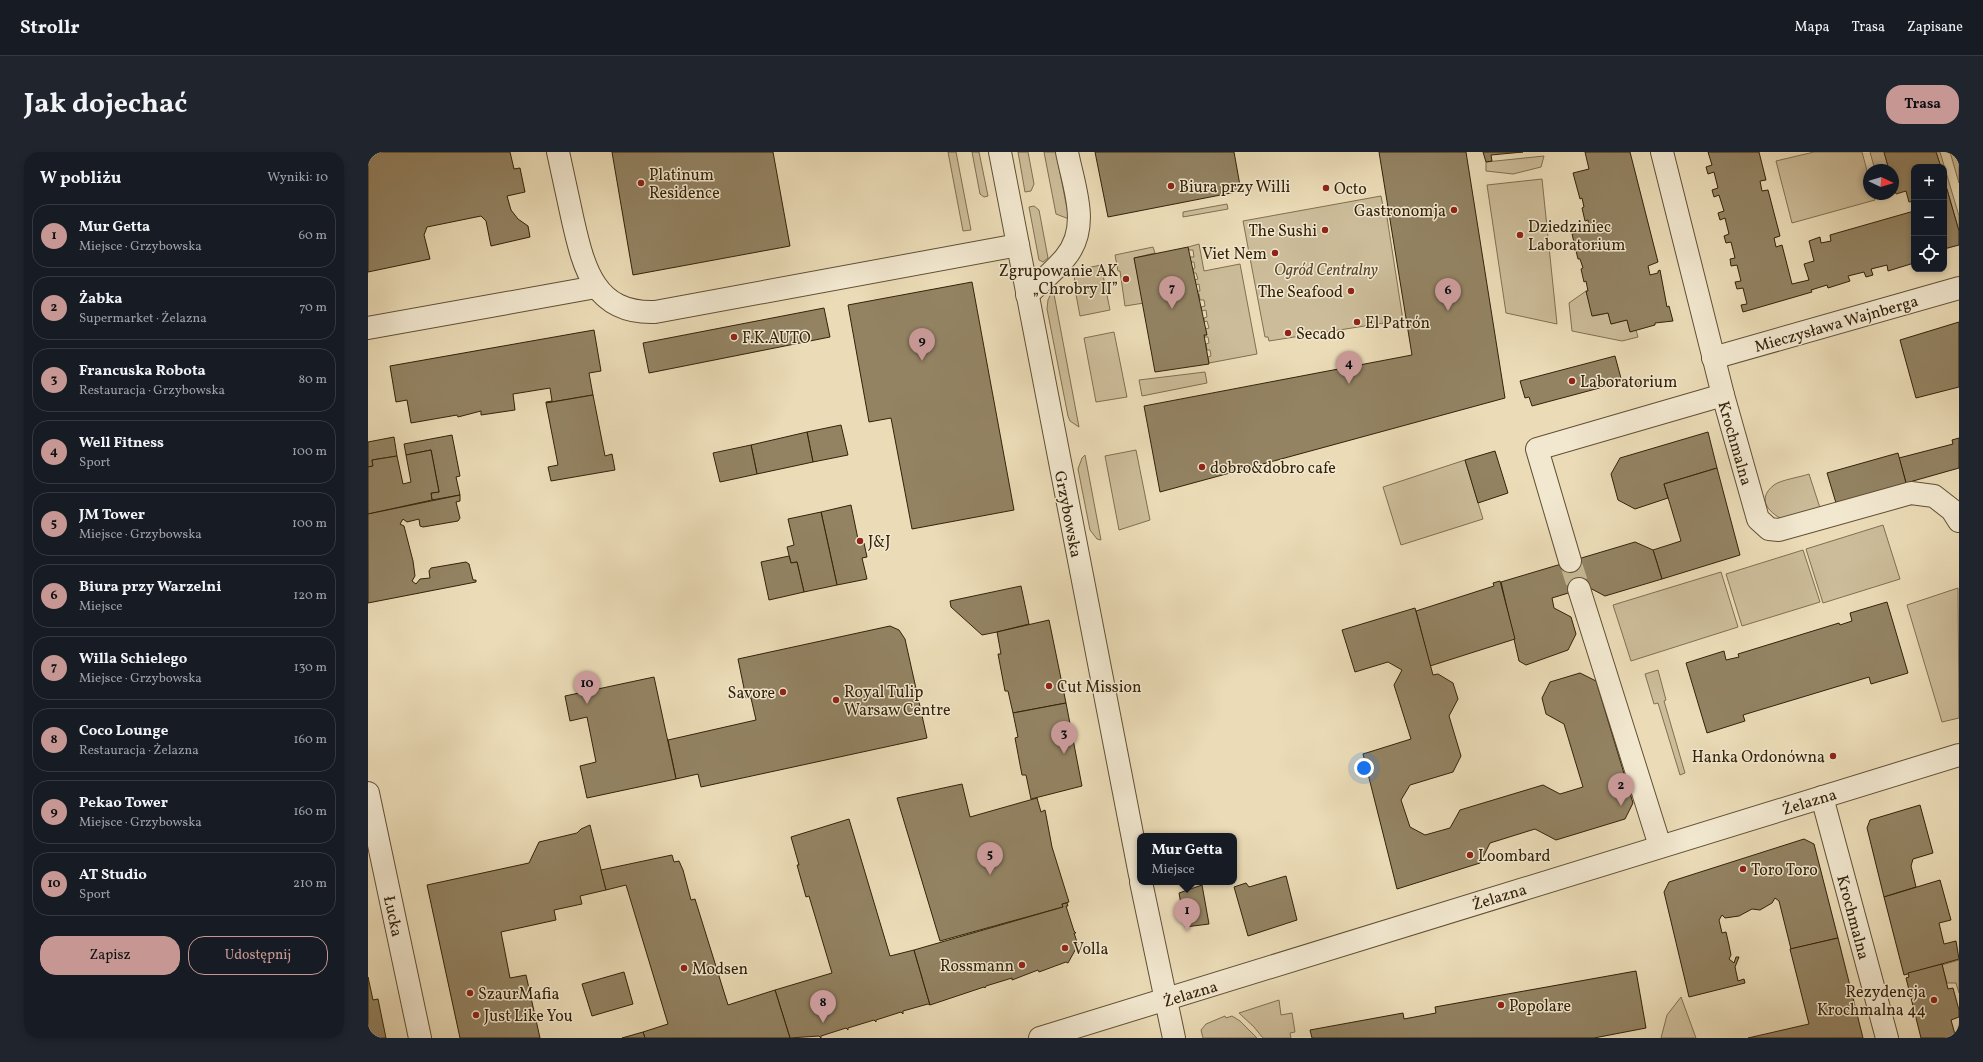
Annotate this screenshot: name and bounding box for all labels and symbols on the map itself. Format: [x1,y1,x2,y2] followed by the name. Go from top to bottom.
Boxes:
[1863,164,1899,200] north arrow
[649,165,720,205] place label: Platinum Residence
[1179,177,1290,199] place label: Biura przy Willi
[636,178,646,188] marker: Platinum Residence
[1334,179,1367,201] place label: Octo
[1166,181,1176,191] marker: Biura przy Willi
[1321,183,1331,193] marker: Octo
[1354,201,1446,223] place label: Gastronomja
[1449,205,1459,215] marker: Gastronomja
[1528,217,1625,257] place label: Dziedziniec Laboratorium
[1249,221,1317,243] place label: The Sushi
[1320,225,1330,235] marker: The Sushi
[1515,230,1525,240] marker: Dziedziniec Laboratorium
[1202,244,1267,266] place label: Viet Nem
[1270,248,1280,258] marker: Viet Nem
[1274,260,1378,282] park label: Ogród Centralny
[999,261,1118,301] place label: Zgrupowanie AK „Chrobry II”
[1121,274,1131,284] marker: Zgrupowanie AK „Chrobry II”
[1159,276,1185,309] pin: 7
[1435,278,1461,311] pin: 6
[1258,282,1343,304] place label: The Seafood
[1346,286,1356,296] marker: The Seafood
[1752,291,1921,359] street label: Mieczysława Wajnberga
[1365,313,1430,335] place label: El Patrón
[1352,317,1362,327] marker: El Patrón
[1296,324,1345,346] place label: Secado
[742,328,811,350] place label: F.K.AUTO
[909,328,935,361] pin: 9
[1283,328,1293,338] marker: Secado
[729,332,739,342] marker: F.K.AUTO
[1336,351,1362,384] pin: 4
[1580,372,1677,394] place label: Laboratorium
[1567,376,1577,386] marker: Laboratorium
[1712,399,1757,488] street label: Krochmalna
[1210,458,1336,480] place label: dobro&dobro cafe
[1197,462,1207,472] marker: dobro&dobro cafe
[1048,469,1086,560] street label: Grzybowska
[868,532,890,554] place label: J&J
[855,536,865,546] marker: J&J
[574,671,600,704] pin: 10
[1057,677,1142,699] place label: Cut Mission
[1044,681,1054,691] marker: Cut Mission
[844,682,951,722] place label: Royal Tulip Warsaw Centre
[728,683,775,705] place label: Savore
[778,687,788,697] marker: Savore
[831,695,841,705] marker: Royal Tulip Warsaw Centre
[1051,721,1077,754] pin: 3
[1692,747,1825,769] place label: Hanka Ordonówna
[1828,751,1838,761] marker: Hanka Ordonówna
[1354,758,1374,778] your location
[1608,773,1634,806] pin: 2
[1780,784,1840,822] street label: Żelazna
[977,842,1003,875] pin: 5
[1478,846,1551,868] place label: Loombard
[1465,850,1475,860] marker: Loombard
[1751,860,1818,882] place label: Toro Toro
[1738,864,1748,874] marker: Toro Toro
[1830,873,1874,962] street label: Krochmalna
[1470,879,1530,917] street label: Żelazna
[377,894,407,939] street label: Łucka
[1174,898,1200,931] pin: 1
[1073,939,1108,961] place label: Volla
[1060,943,1070,953] marker: Volla
[940,956,1014,978] place label: Rossmann
[692,959,748,981] place label: Modsen
[1017,960,1027,970] marker: Rossmann
[679,963,689,973] marker: Modsen
[1161,976,1221,1014] street label: Żelazna
[1817,982,1926,1022] place label: Rezydencja Krochmalna 44
[478,984,559,1006] place label: SzaurMafia
[465,988,475,998] marker: SzaurMafia
[810,990,836,1023] pin: 8
[1929,995,1939,1005] marker: Rezydencja Krochmalna 44
[1509,996,1571,1018] place label: Popolare
[1496,1000,1506,1010] marker: Popolare
[484,1006,573,1028] place label: Just Like You
[471,1010,481,1020] marker: Just Like You

